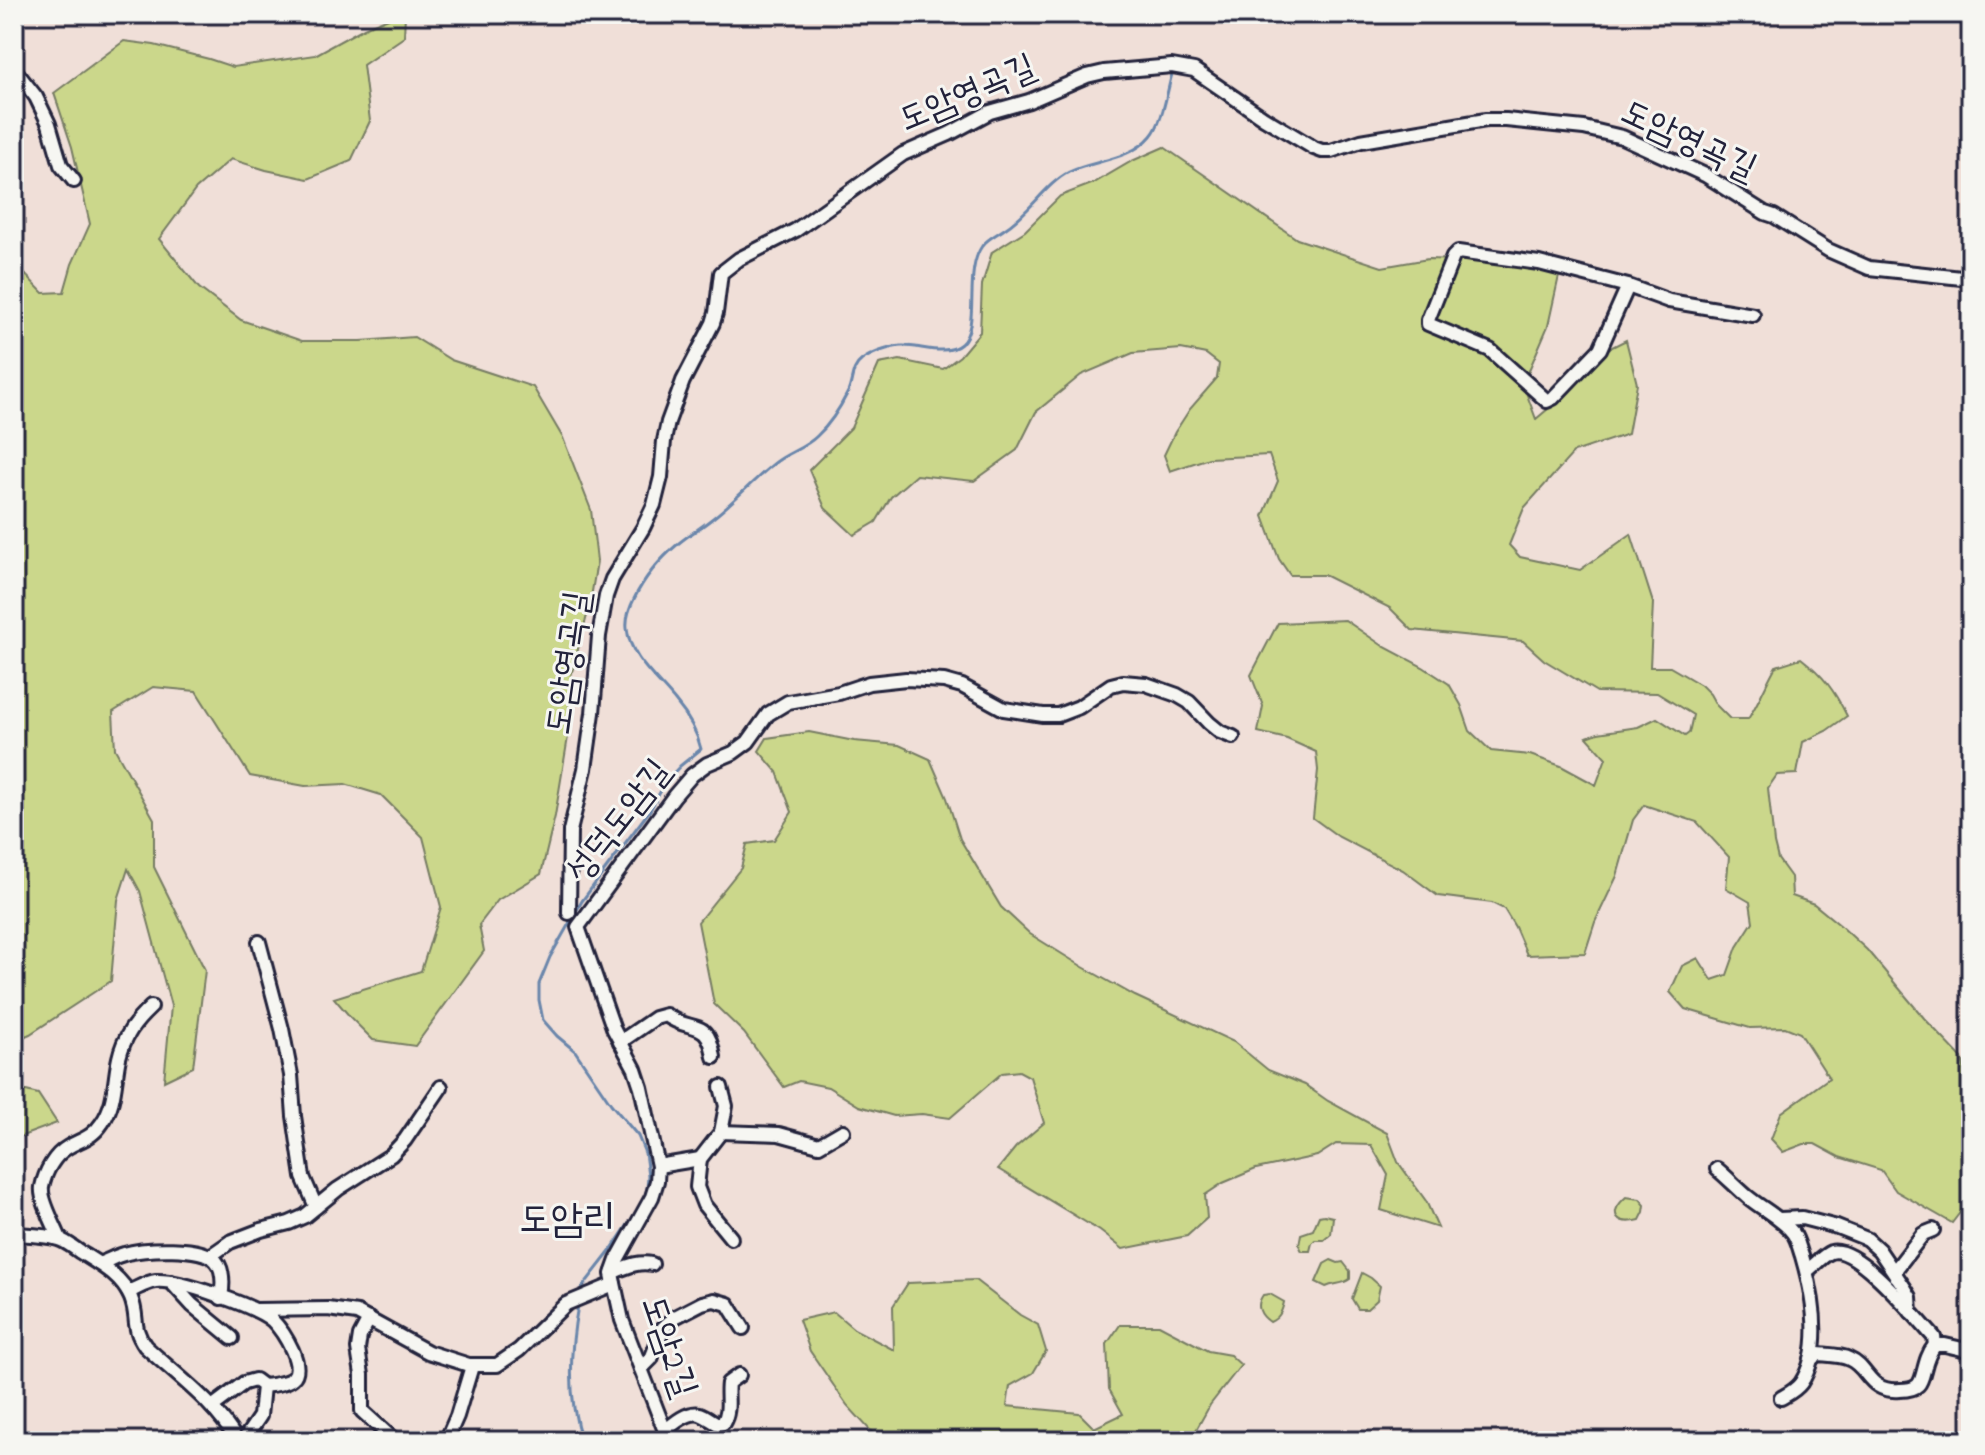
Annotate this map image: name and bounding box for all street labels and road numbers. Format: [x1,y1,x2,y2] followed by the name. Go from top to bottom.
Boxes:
[891,42,1045,148] street label: 도암영곡길
[1611,87,1765,197] street label: 도암영곡길
[534,588,606,738] street label: 도암영곡길
[555,749,685,895] street label: 성덕도암길
[625,1289,709,1405] street label: 도암2길

